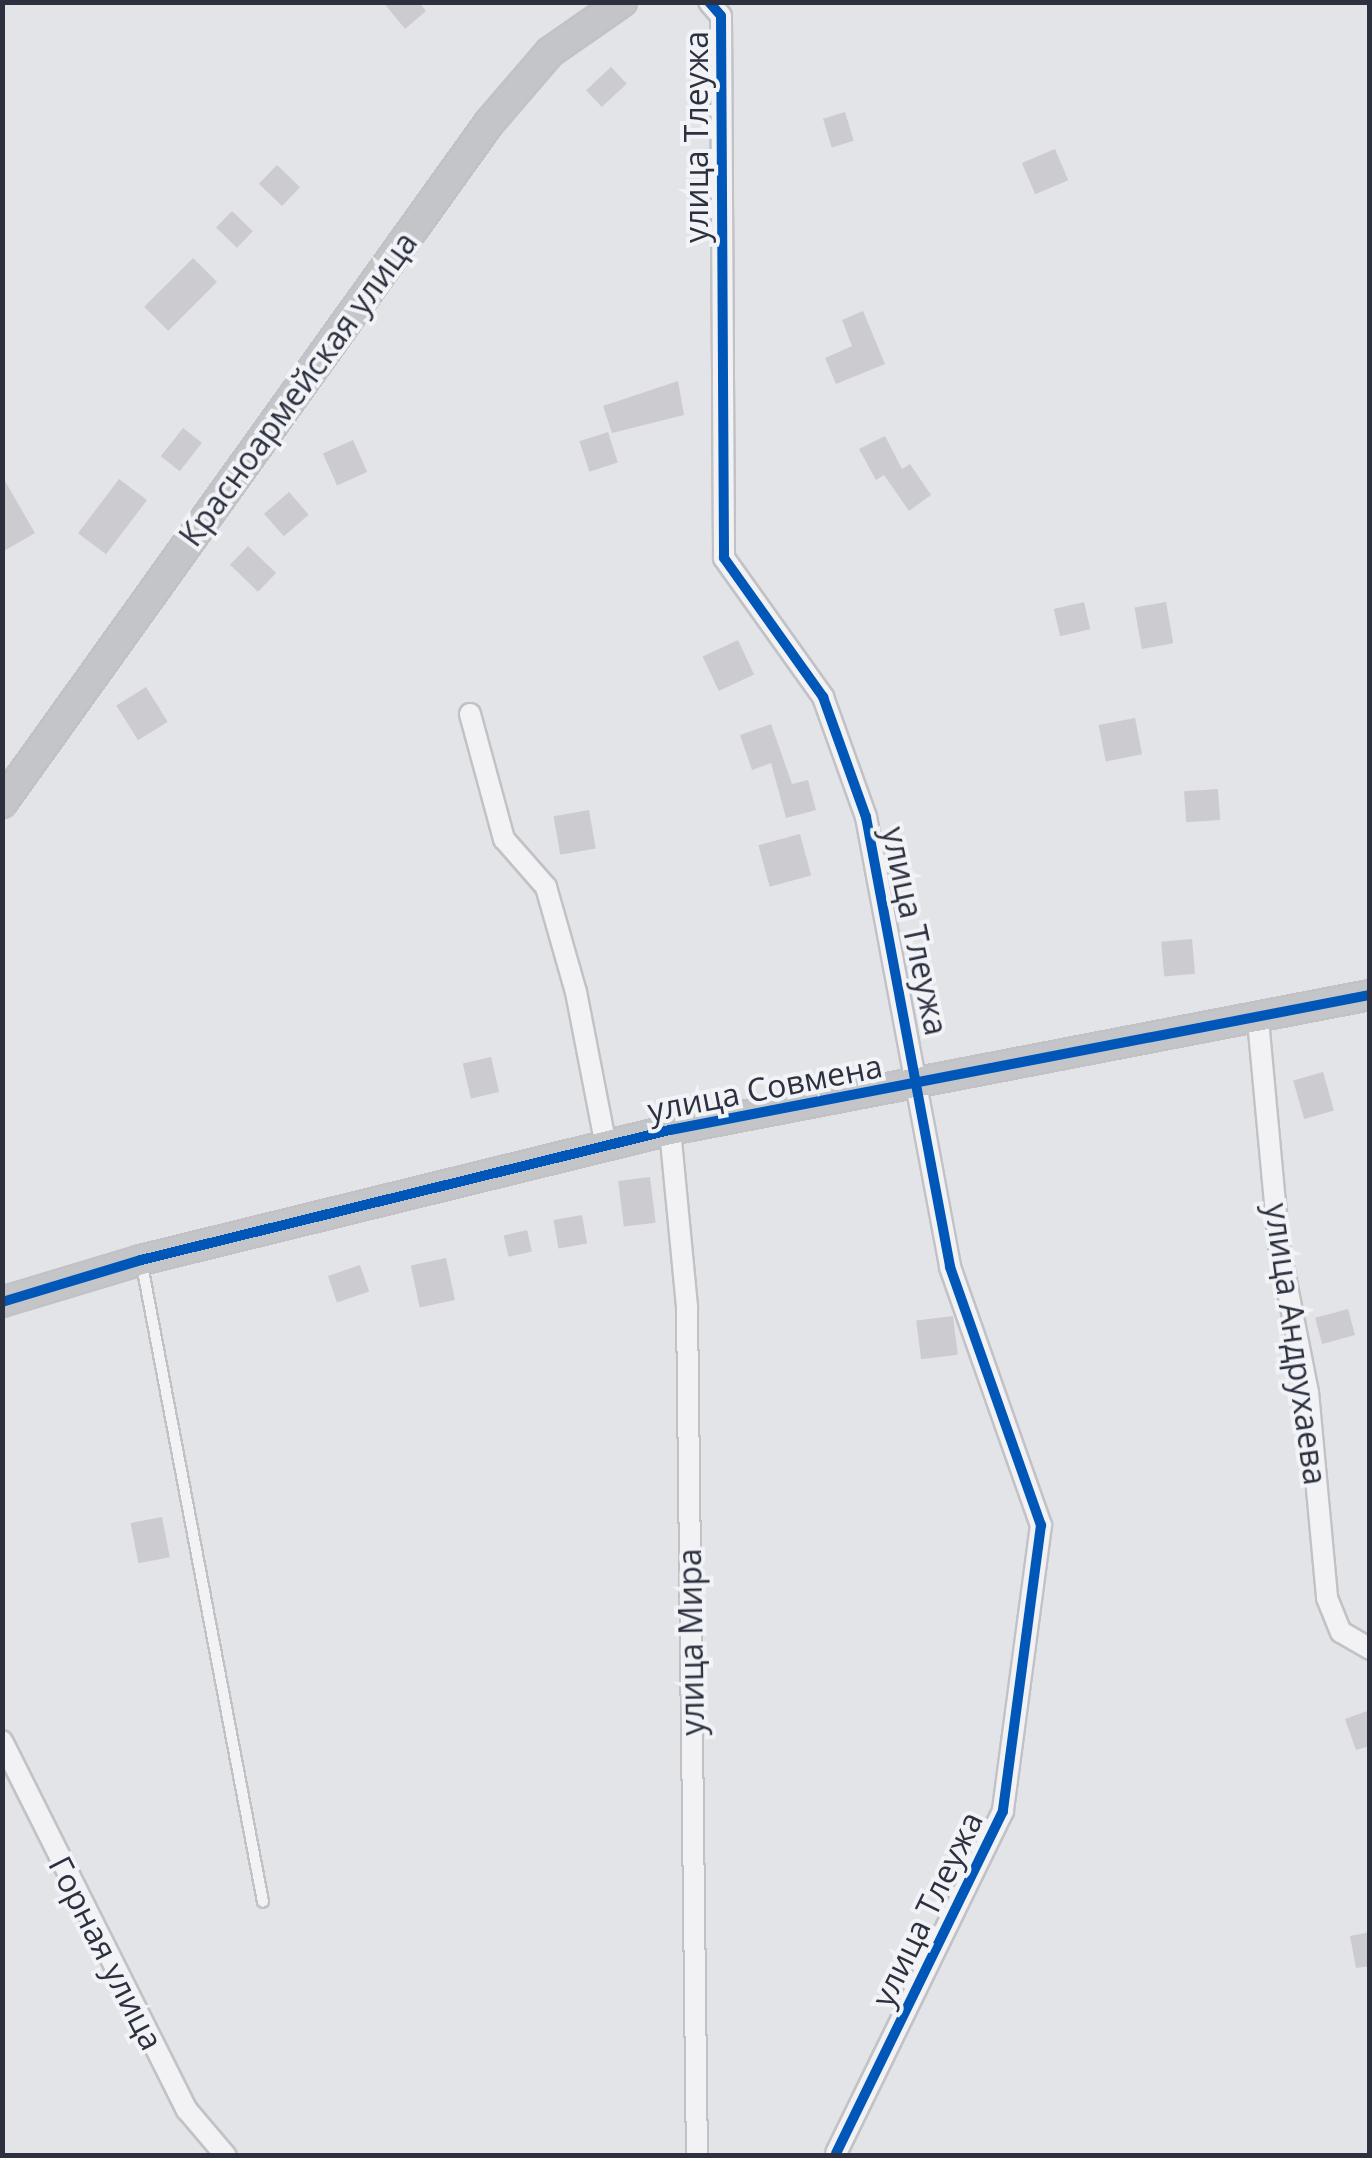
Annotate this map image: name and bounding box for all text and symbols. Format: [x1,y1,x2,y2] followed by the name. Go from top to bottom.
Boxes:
[677,31,715,243] street label: улица Тлеужа
[171,224,425,554] street label: Красноармейская улица
[874,823,956,1039] street label: улица Тлеужа
[644,1046,886,1130] street label: улица Совмена
[1257,1201,1335,1487] street label: улица Андрухаева
[670,1548,712,1736] street label: улица Мира
[863,1805,991,2013] street label: улица Тлеужа
[41,1850,171,2056] street label: Горная улица

